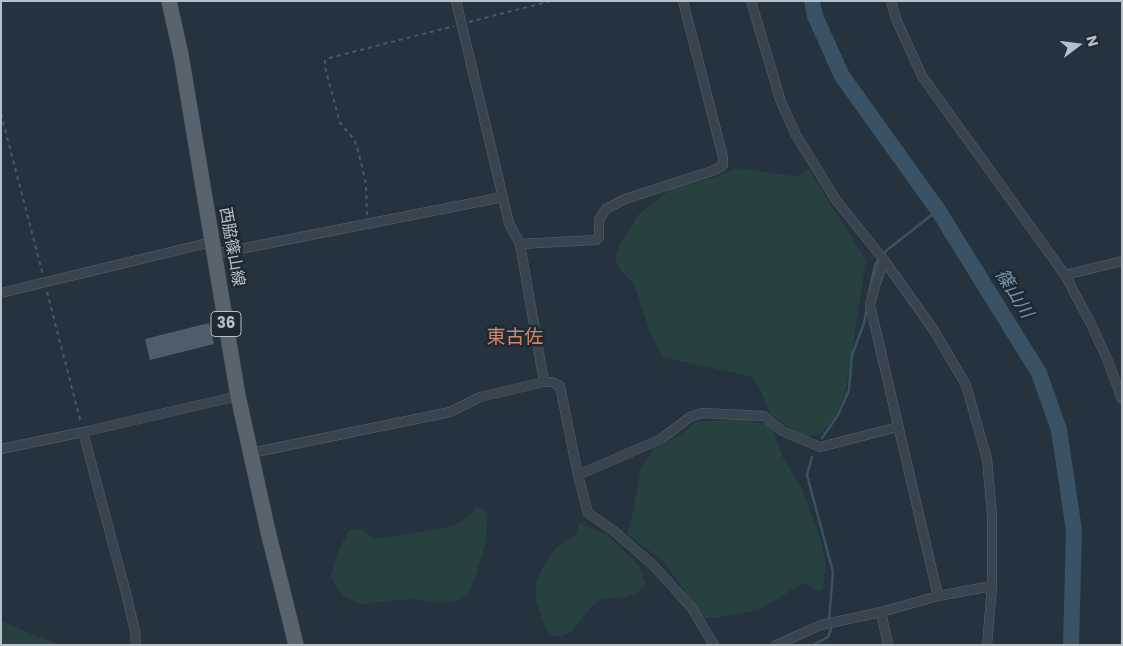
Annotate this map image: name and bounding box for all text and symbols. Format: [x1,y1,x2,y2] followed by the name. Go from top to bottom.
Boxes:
[1053,20,1103,70] north arrow
[1081,33,1104,49] text: N
[215,206,247,288] street label: 西脇篠山線
[990,265,1036,323] water label: 篠山川
[211,312,241,336] road number: 36
[487,327,543,349] district label: 東古佐

